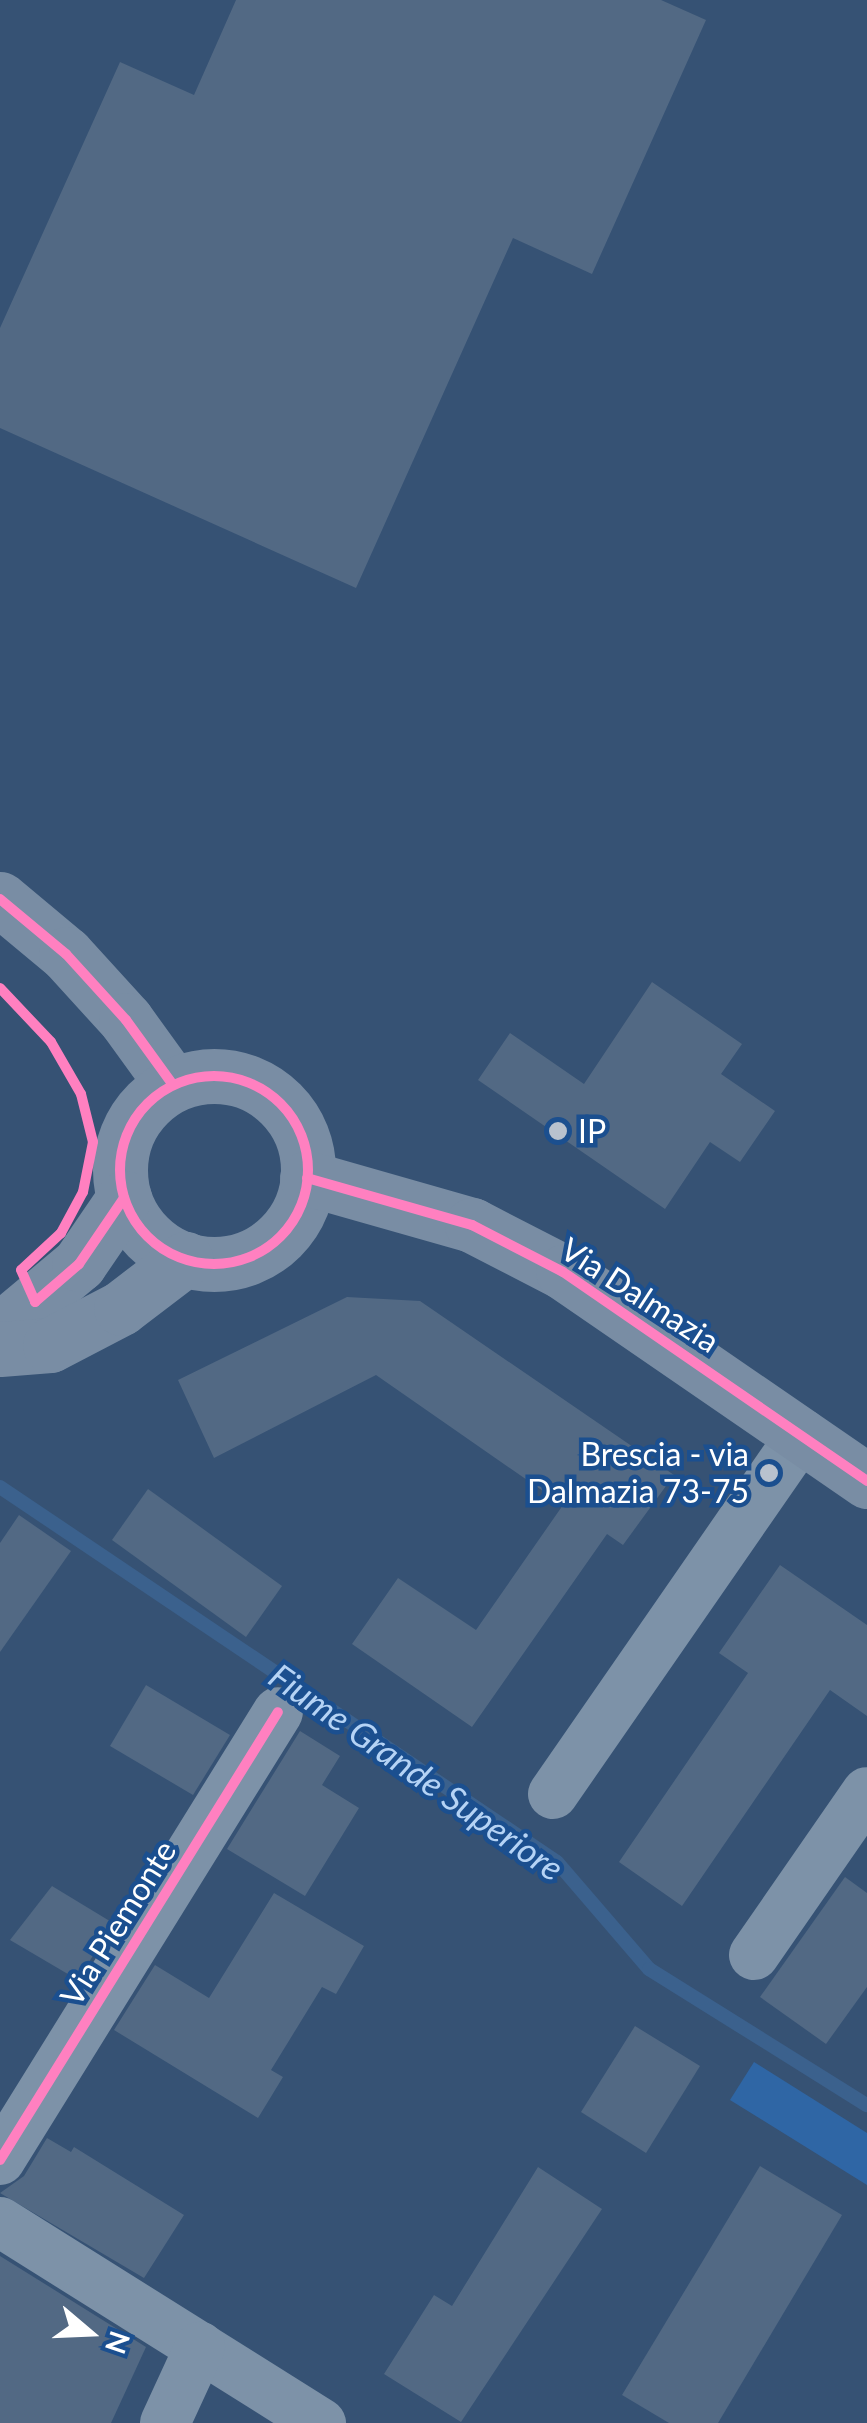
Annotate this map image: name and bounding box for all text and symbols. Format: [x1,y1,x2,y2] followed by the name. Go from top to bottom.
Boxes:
[578,1112,606,1150] place label: IP
[547,1120,569,1142] marker: IP
[554,1230,726,1360] street label: Via Dalmazia
[527,1436,749,1511] place label: Brescia - via Dalmazia 73-75
[758,1462,780,1484] marker: Brescia - via Dalmazia 73-75
[262,1654,572,1888] water label: Fiume Grande Superiore
[52,1833,184,2013] street label: Via Piemonte
[40,2283,140,2383] north arrow
[99,2327,138,2358] text: N

